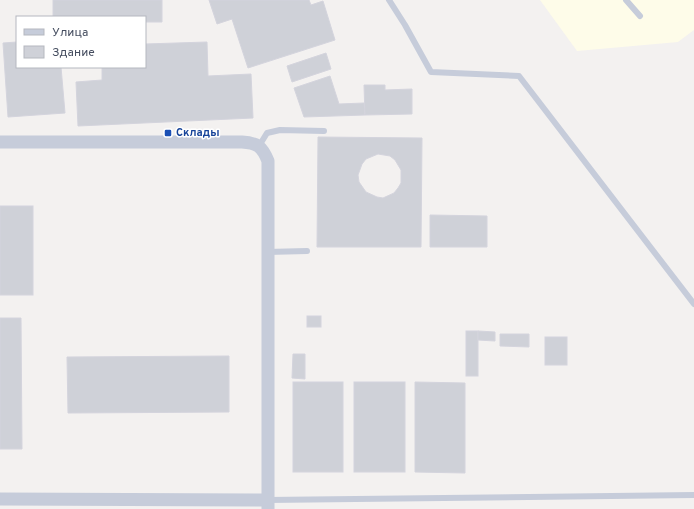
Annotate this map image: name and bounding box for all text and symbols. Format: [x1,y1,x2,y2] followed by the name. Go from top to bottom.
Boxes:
[16,16,146,68] legend
[52,25,88,41] text: Улица
[52,45,95,61] text: Здание
[176,126,219,140] place label: Склады
[163,128,173,138] marker: Склады

